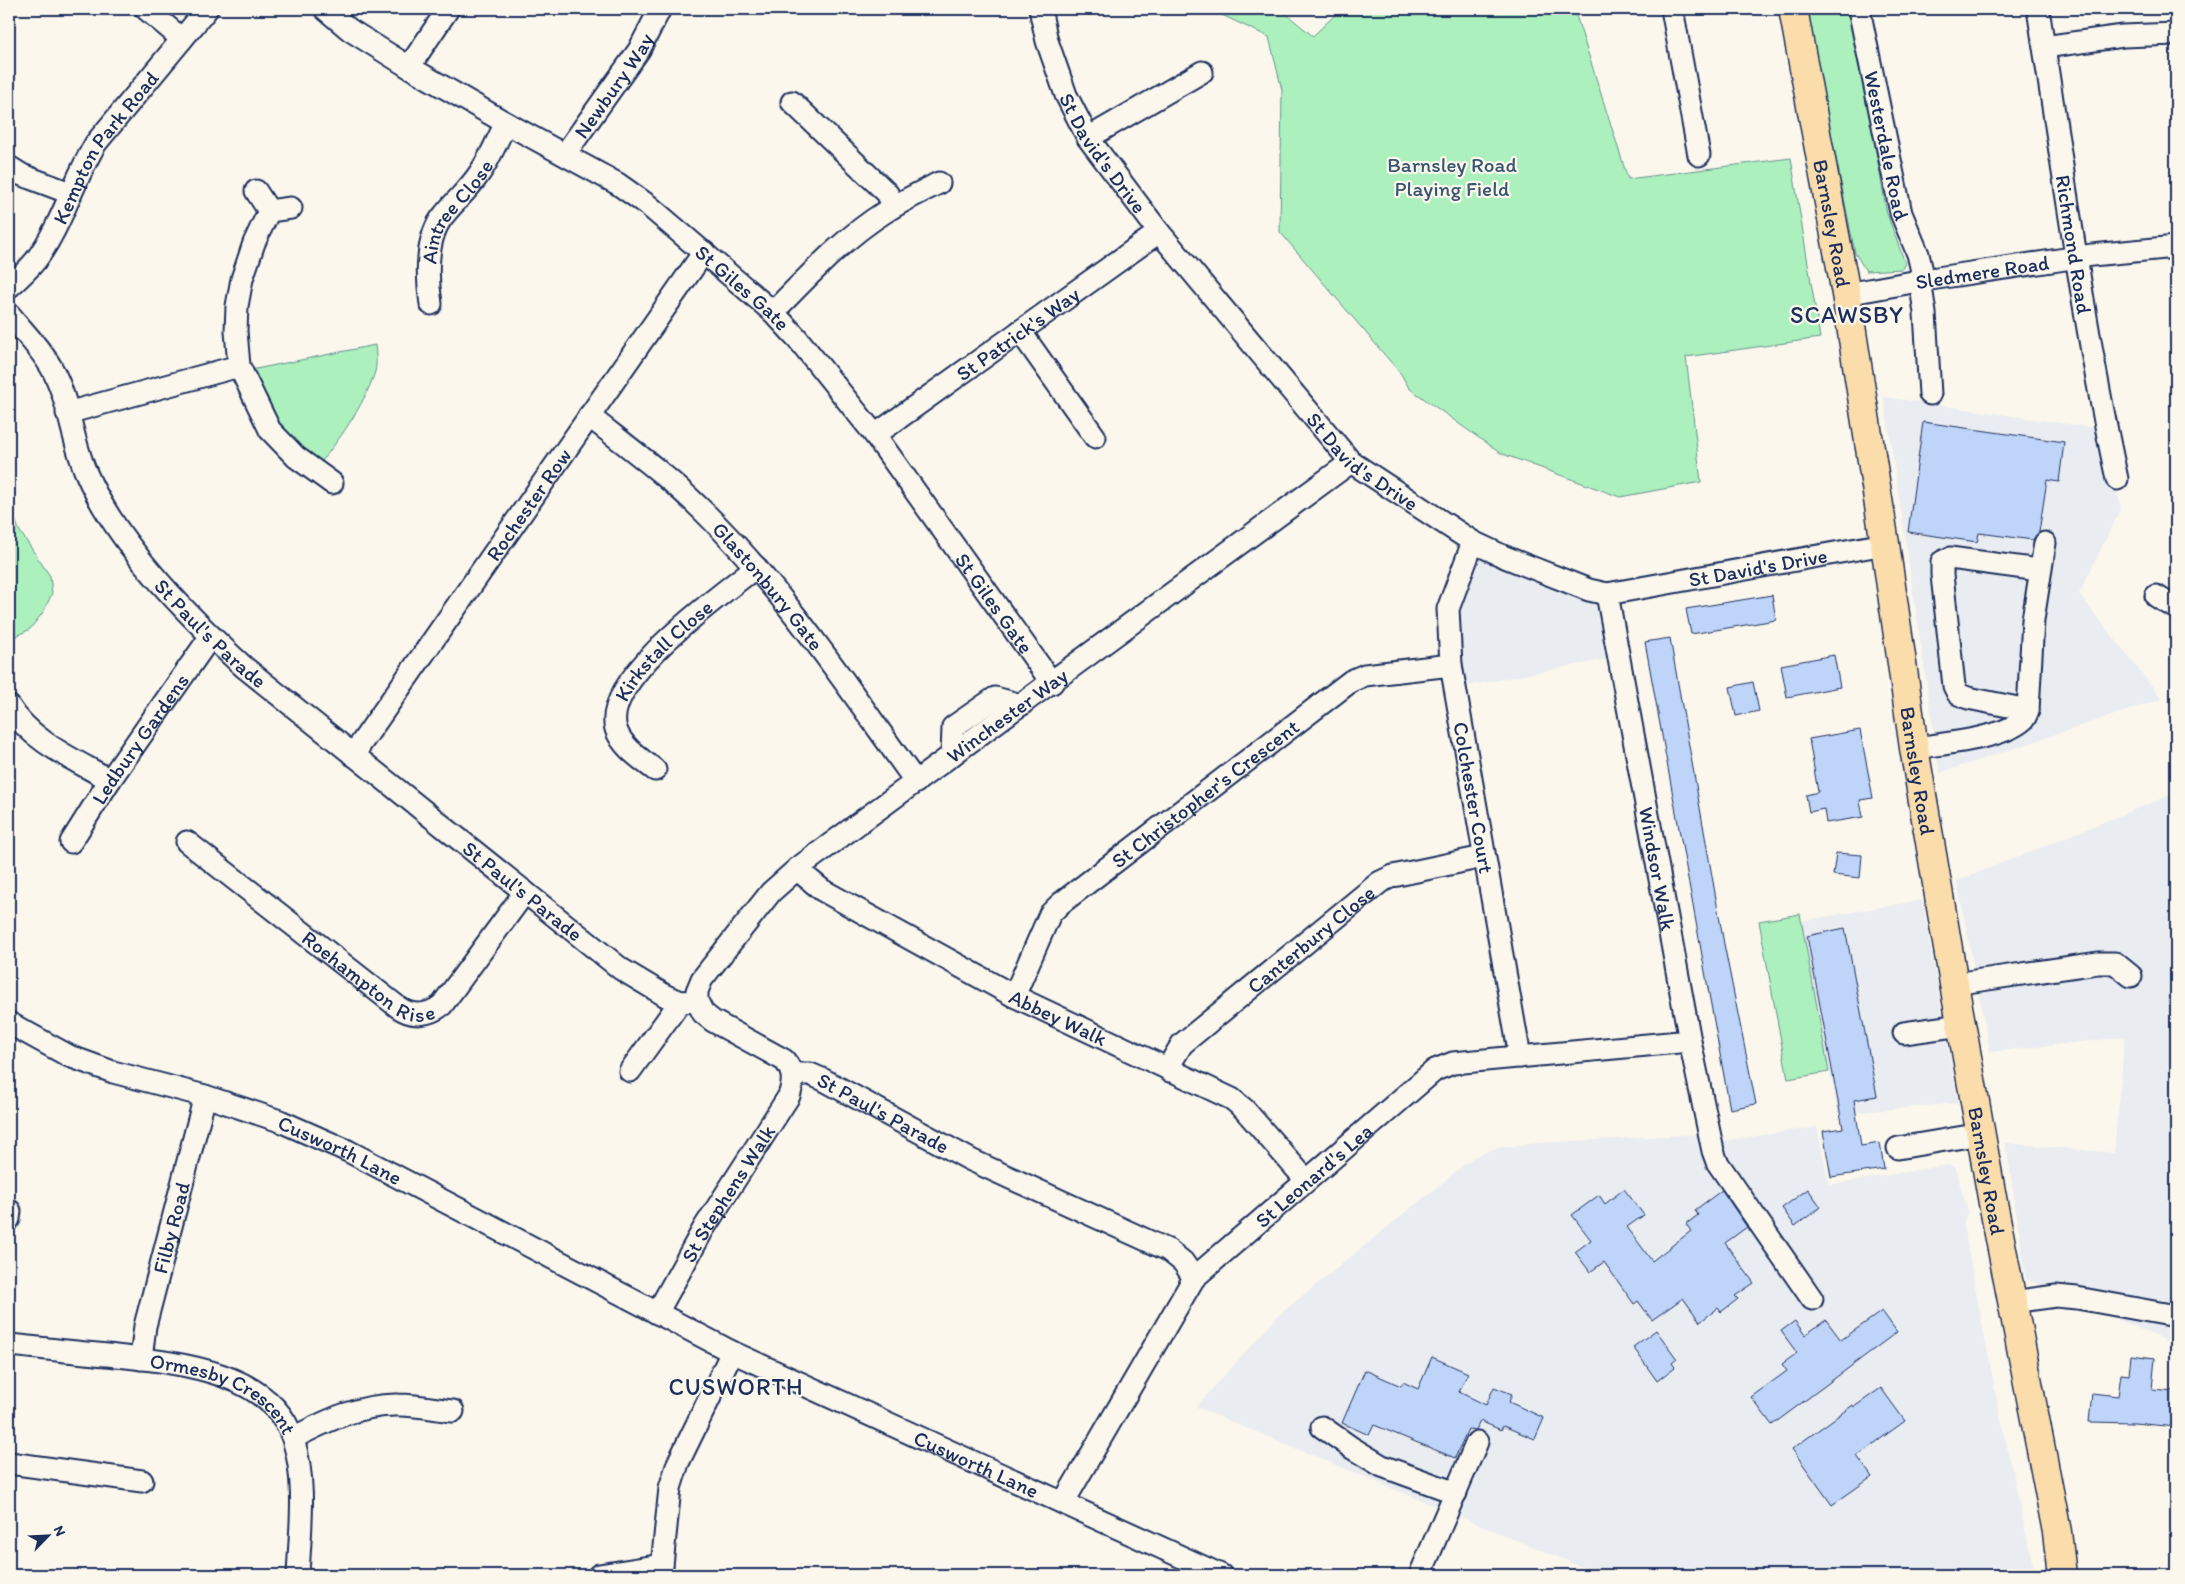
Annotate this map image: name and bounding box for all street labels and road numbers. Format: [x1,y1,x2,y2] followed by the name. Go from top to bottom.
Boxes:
[568,28,658,143] street label: Newbury Way
[47,65,164,228] street label: Kempton Park Road
[1859,68,1915,224] street label: Westerdale Road
[1054,88,1153,218] street label: St David's Drive
[416,155,498,265] street label: Aintree Close
[1809,157,1857,290] street label: Barnsley Road
[2051,173,2098,316] street label: Richmond Road
[690,239,796,335] street label: St Giles Gate
[1913,249,2051,294] street label: Sledmere Road
[951,281,1084,386] street label: St Patrick's Way
[1302,407,1423,515] street label: St David's Drive
[480,443,576,565] street label: Rochester Row
[708,516,829,655] street label: Glastonbury Gate
[1687,542,1829,592] street label: St David's Drive
[950,548,1039,658] street label: St Giles Gate
[150,573,272,693] street label: St Paul's Parade
[608,594,717,705] street label: Kirkstall Close
[941,662,1072,768] street label: Winchester Way
[86,668,193,809] street label: Ledbury Gardens
[1896,705,1941,837] street label: Barnsley Road
[1106,713,1304,873] street label: St Christopher's Crescent
[1449,720,1500,875] street label: Colchester Court
[1634,804,1682,932] street label: Windsor Walk
[458,835,588,946] street label: St Paul's Parade
[1242,879,1379,998] street label: Canterbury Close
[298,925,438,1027] street label: Roehampton Rise
[1006,983,1111,1051] street label: Abbey Walk
[813,1066,954,1158] street label: St Paul's Parade
[1964,1105,2012,1237] street label: Barnsley Road
[274,1109,407,1190] street label: Cusworth Lane
[1250,1118,1377,1232] street label: St Leonard's Lea
[675,1120,780,1266] street label: St Stephens Walk
[147,1179,195,1276] street label: Filby Road
[148,1347,302,1438] street label: Ormesby Crescent
[910,1424,1043,1503] street label: Cusworth Lane

